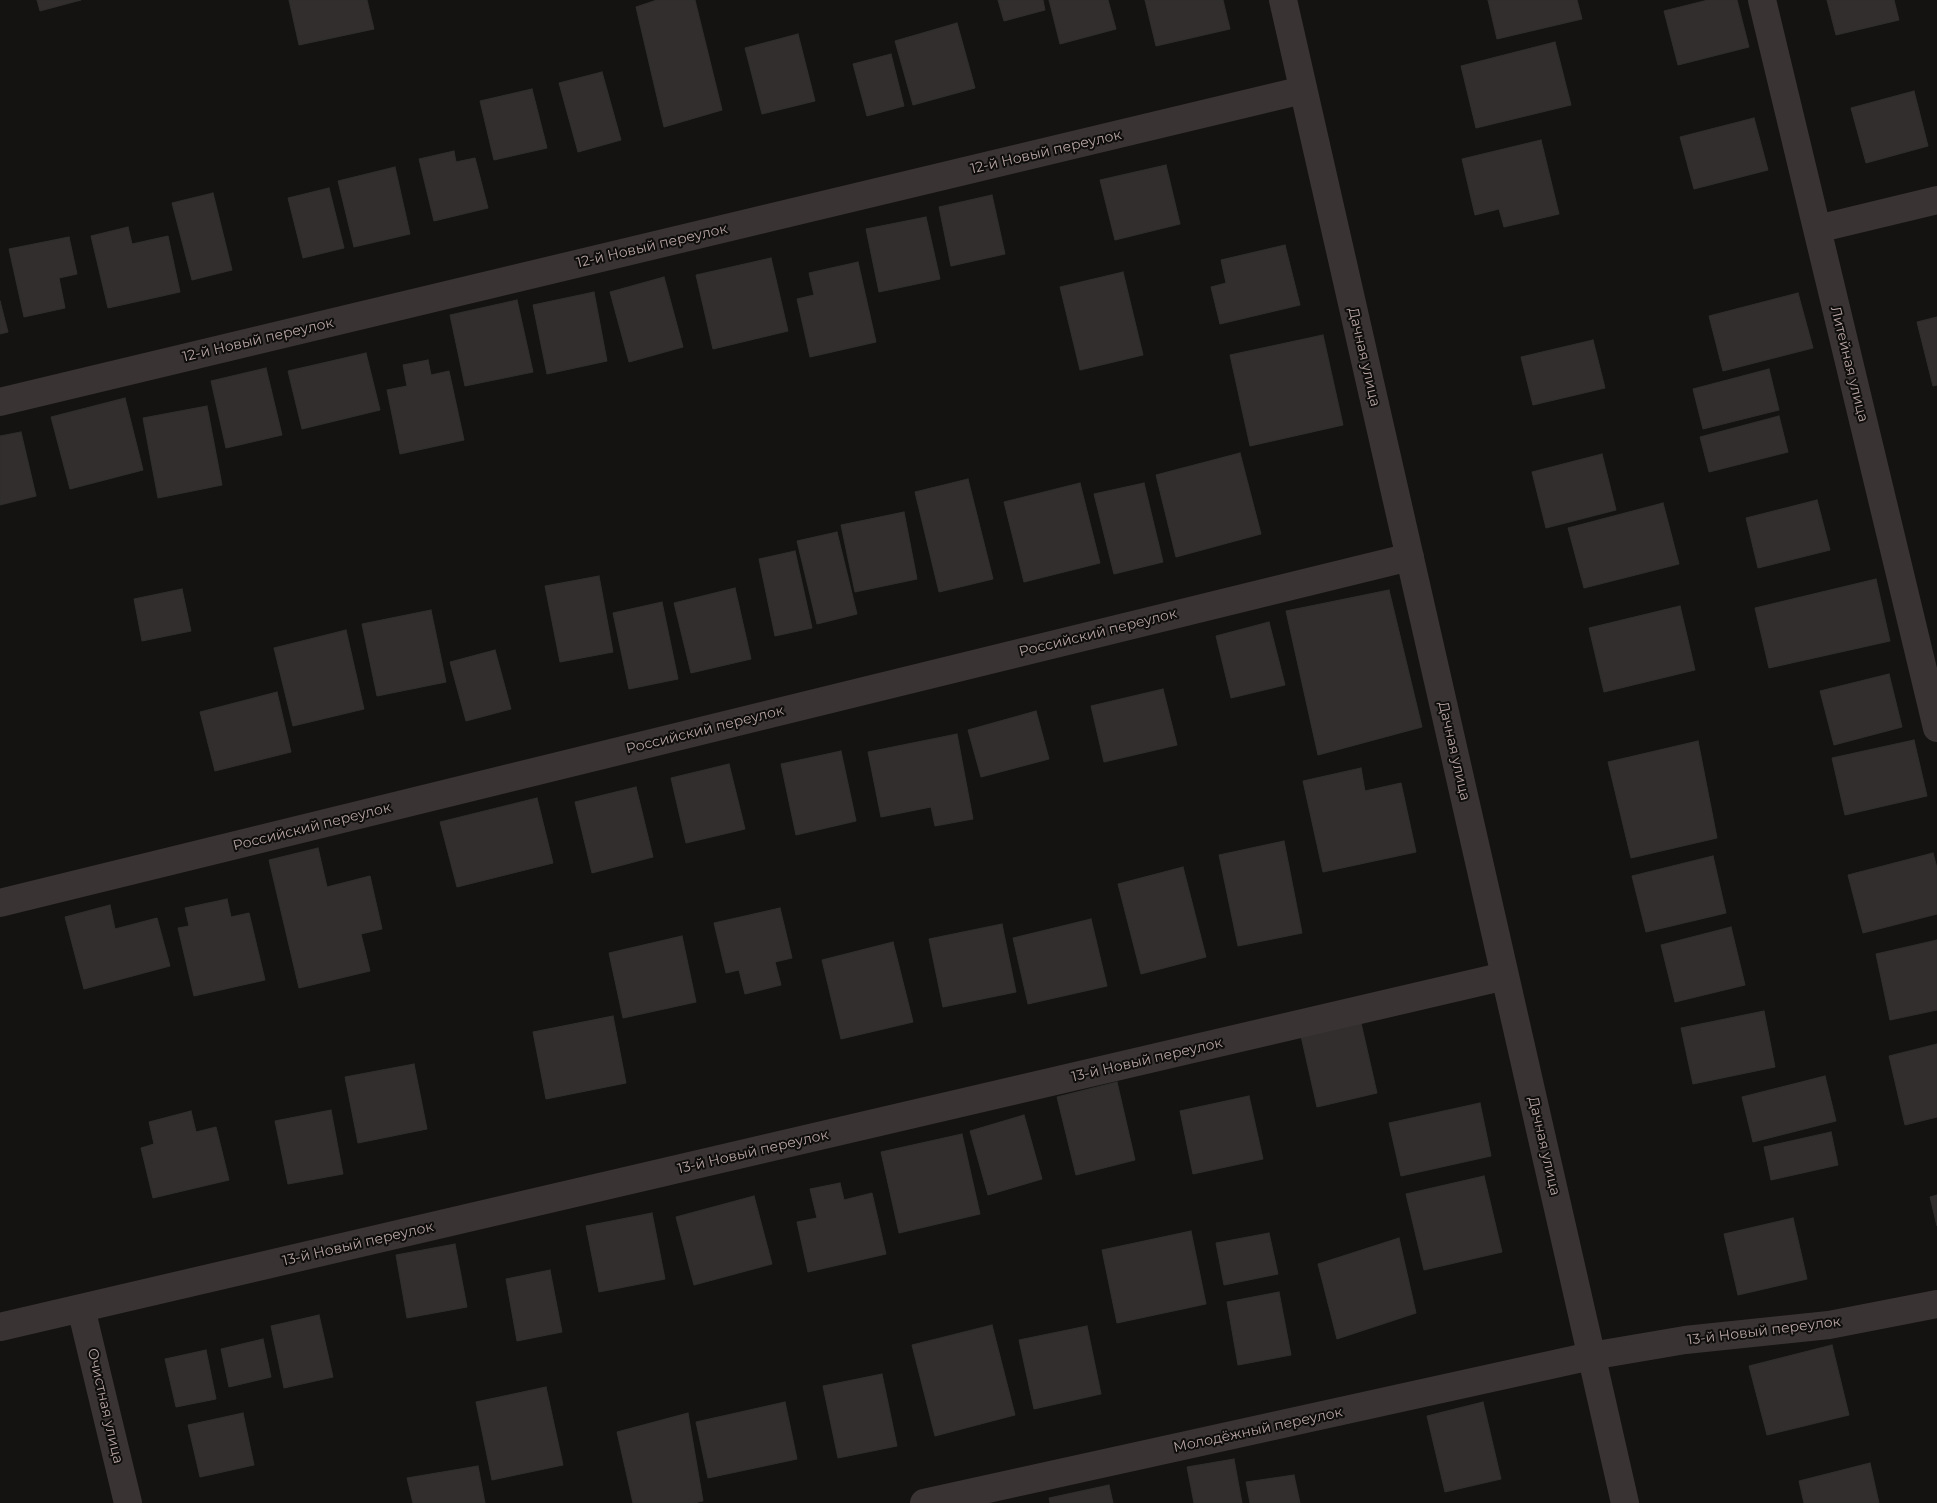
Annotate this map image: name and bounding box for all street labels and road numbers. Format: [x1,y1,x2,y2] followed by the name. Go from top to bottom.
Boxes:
[969,126,1123,178] street label: 12-й Новый переулок
[575,220,729,272] street label: 12-й Новый переулок
[1826,304,1872,424] street label: Литейная улица
[1344,306,1384,408] street label: Дачная улица
[181,314,335,366] street label: 12-й Новый переулок
[1017,605,1179,661] street label: Российский переулок
[1434,700,1474,802] street label: Дачная улица
[624,702,786,758] street label: Российский переулок
[231,799,393,855] street label: Российский переулок
[1070,1034,1224,1086] street label: 13-й Новый переулок
[1524,1095,1564,1197] street label: Дачная улица
[676,1126,830,1178] street label: 13-й Новый переулок
[281,1218,435,1270] street label: 13-й Новый переулок
[1686,1313,1842,1349] street label: 13-й Новый переулок
[84,1347,126,1465] street label: Очистная улица
[1172,1404,1344,1456] street label: Молодёжный переулок

